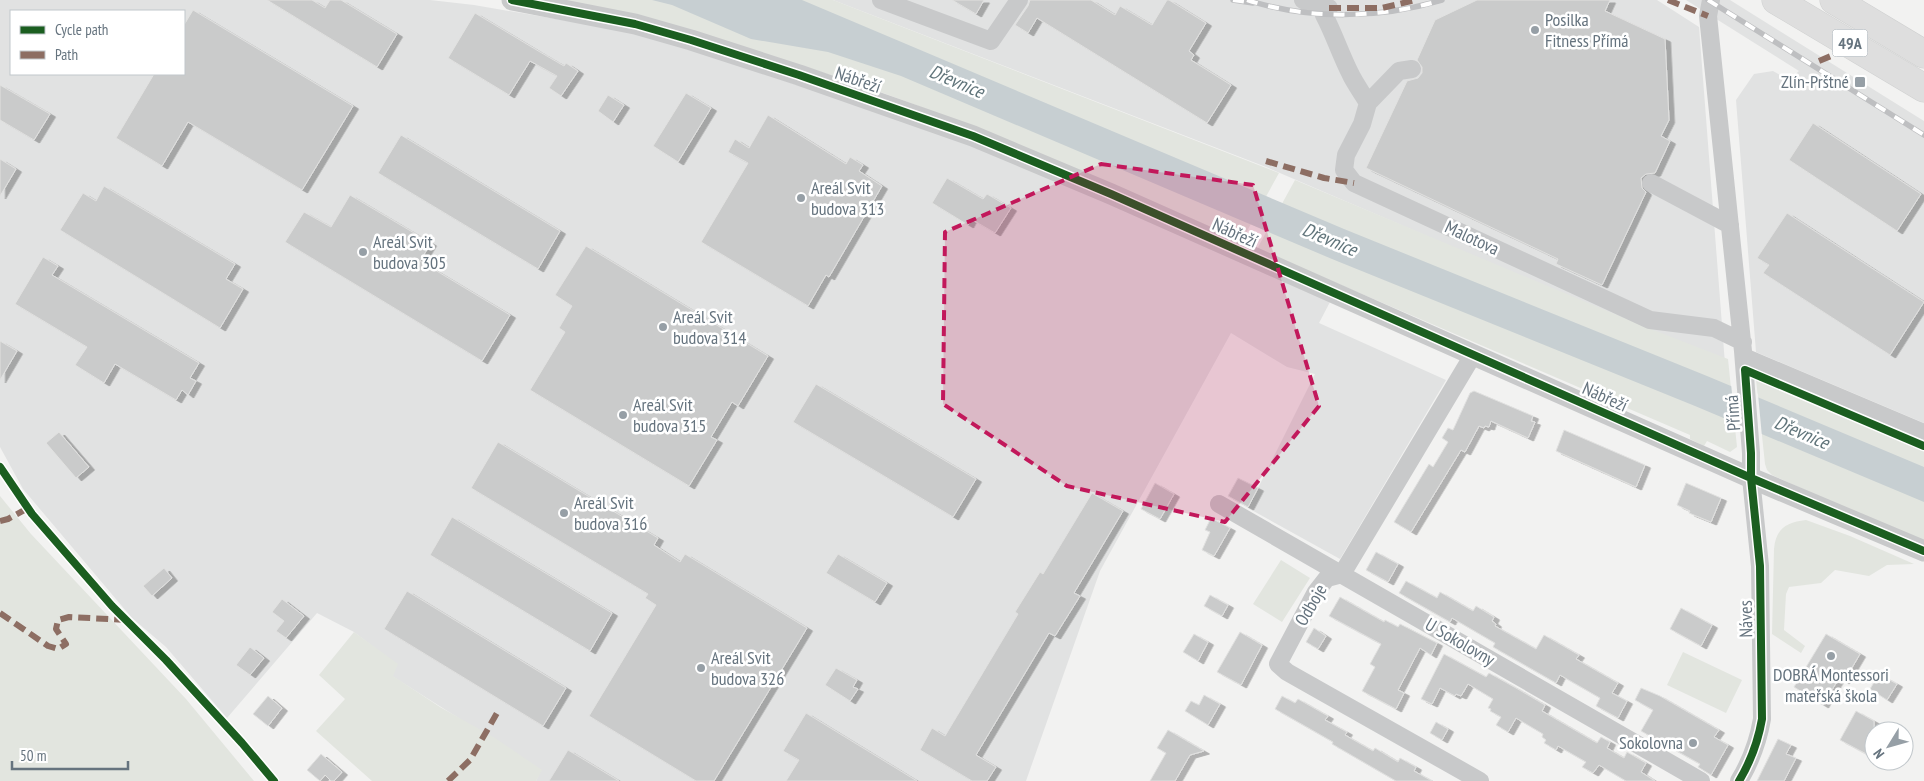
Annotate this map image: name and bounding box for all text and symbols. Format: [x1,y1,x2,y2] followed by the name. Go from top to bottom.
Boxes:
[1545,8,1628,52] place label: Posilka Fitness Přímá
[10,10,185,75] legend
[55,20,108,39] text: Cycle path
[1529,24,1541,36] marker: Posilka Fitness Přímá
[1832,29,1868,56] road number: 49A
[55,45,78,64] text: Path
[926,59,989,104] water label: Dřevnice
[832,61,884,98] street label: Nábřeží
[1781,70,1849,93] place label: Zlín-Prštné
[1853,75,1867,89] marker: Zlín-Prštné
[811,176,884,220] place label: Areál Svit budova 313
[795,192,807,204] marker: Areál Svit budova 313
[1209,212,1262,253] street label: Nábřeží
[1441,215,1503,260] street label: Malotova
[1299,217,1362,262] water label: Dřevnice
[373,230,446,274] place label: Areál Svit budova 305
[357,246,369,258] marker: Areál Svit budova 305
[673,305,746,349] place label: Areál Svit budova 314
[657,321,669,333] marker: Areál Svit budova 314
[1579,376,1632,417] street label: Nábřeží
[633,393,706,437] place label: Areál Svit budova 315
[1720,394,1745,432] street label: Přímá
[617,409,629,421] marker: Areál Svit budova 315
[1771,410,1834,455] water label: Dřevnice
[574,491,647,535] place label: Areál Svit budova 316
[558,507,570,519] marker: Areál Svit budova 316
[1289,580,1332,630] street label: Odboje
[1734,600,1757,638] street label: Náves
[1421,612,1499,671] street label: U Sokolovny
[711,646,784,690] place label: Areál Svit budova 326
[1825,650,1837,662] marker: DOBRÁ Montessori mateřská škola
[695,662,707,674] marker: Areál Svit budova 326
[1773,663,1889,707] place label: DOBRÁ Montessori mateřská škola
[1864,721,1914,771] north arrow
[1619,731,1683,754] place label: Sokolovna
[1687,737,1699,749] marker: Sokolovna
[12,738,129,770] scale bar
[1869,745,1888,762] text: N
[20,746,46,765] text: 50 m

